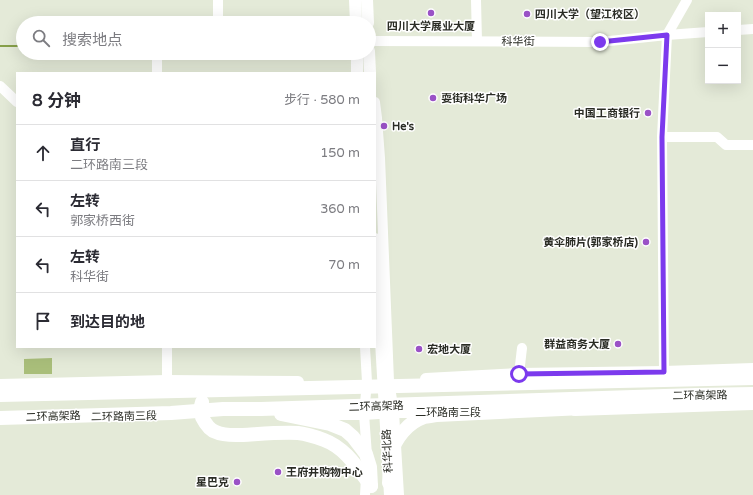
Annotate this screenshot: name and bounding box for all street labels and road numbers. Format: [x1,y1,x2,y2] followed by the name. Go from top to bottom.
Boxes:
[502,35,535,48] street label: 科华街
[672,389,728,402] street label: 二环高架路
[348,399,404,414] street label: 二环高架路
[415,406,481,419] street label: 二环路南三段
[25,409,81,424] street label: 二环高架路
[91,409,157,424] street label: 二环路南三段
[380,429,395,473] street label: 科华北路

